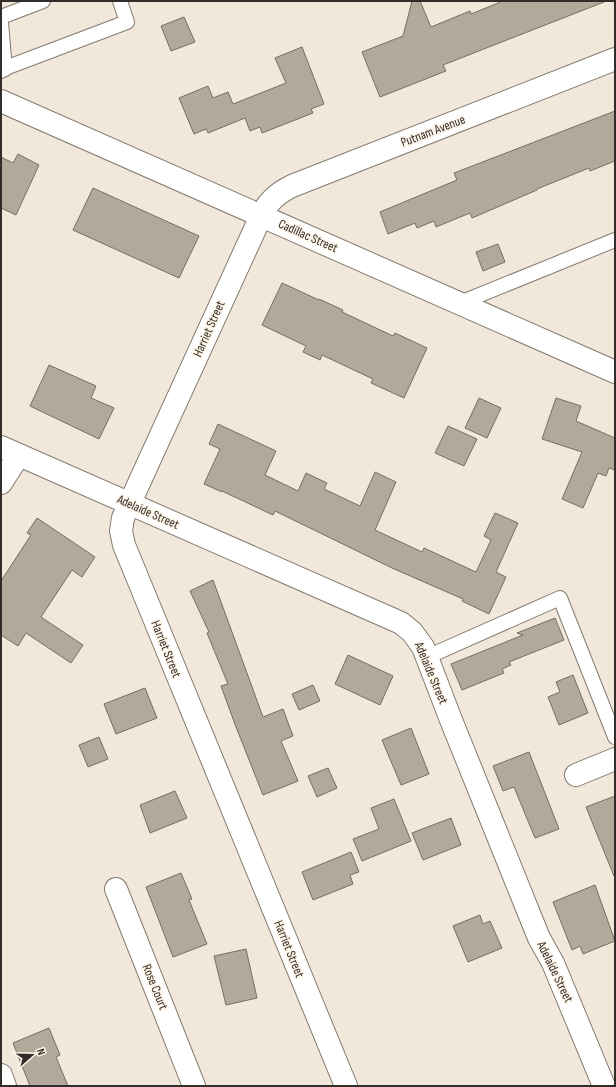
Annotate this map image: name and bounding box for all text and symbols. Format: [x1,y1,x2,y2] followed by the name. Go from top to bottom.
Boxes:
[399,111,467,151] street label: Putnam Avenue
[276,216,340,256] street label: Cadillac Street
[189,298,229,360] street label: Harriet Street
[114,491,181,533] street label: Adelaide Street
[147,618,185,680] street label: Harriet Street
[410,639,451,707] street label: Adelaide Street
[270,918,308,980] street label: Harriet Street
[533,938,577,1005] street label: Adelaide Street
[139,962,171,1012] street label: Rose Court
[12,1035,52,1075] north arrow
[34,1047,48,1057] text: N

